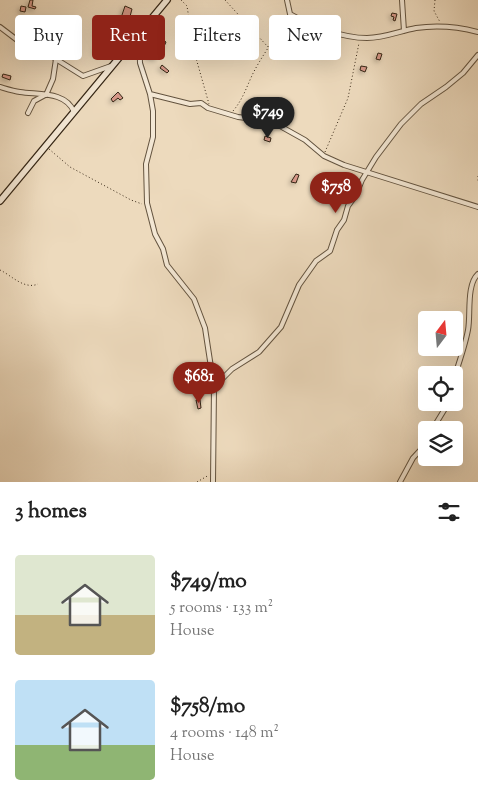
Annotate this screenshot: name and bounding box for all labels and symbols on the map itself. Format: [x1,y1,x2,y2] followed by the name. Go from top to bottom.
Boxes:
[238,96,298,139] pin: $749
[306,172,366,214] pin: $758
[418,311,462,356] north arrow
[169,362,229,404] pin: $681

